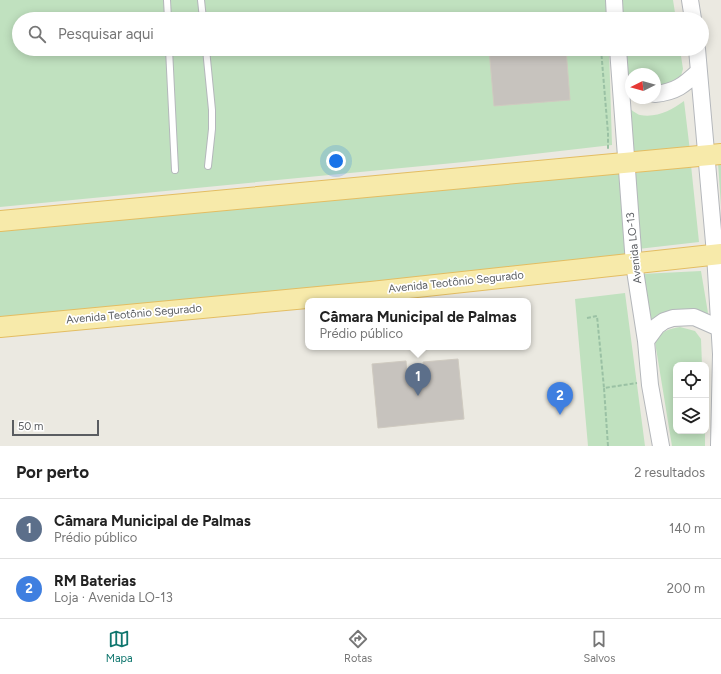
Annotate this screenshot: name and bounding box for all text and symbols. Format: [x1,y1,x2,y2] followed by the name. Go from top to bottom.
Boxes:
[12,12,709,56] search box
[26,23,48,45] icon: search
[58,25,154,43] text: Pesquisar aqui
[625,68,661,104] north arrow
[326,151,346,171] your location
[624,212,644,284] street label: Avenida LO-13
[388,268,524,296] street label: Avenida Teotônio Segurado
[305,298,531,350] popup
[66,302,202,326] street label: Avenida Teotônio Segurado
[320,308,516,326] text: Câmara Municipal de Palmas
[320,326,403,341] text: Prédio público
[673,362,709,434] map controls
[673,362,709,398] button: locate
[405,363,431,396] pin: 1
[547,382,573,415] pin: 2
[673,398,709,434] button: layers
[12,418,99,437] scale bar
[18,420,43,433] text: 50 m
[16,462,89,482] text: Por perto
[634,465,705,480] text: 2 resultados
[54,512,251,530] text: Câmara Municipal de Palmas
[26,521,32,536] text: 1
[669,521,705,536] text: 140 m
[54,530,137,545] text: Prédio público
[54,572,136,590] text: RM Baterias
[25,581,33,596] text: 2
[667,581,705,596] text: 200 m
[54,590,173,605] text: Loja · Avenida LO-13
[106,628,133,665] tab: Mapa
[344,628,372,665] tab: Rotas
[583,628,615,665] tab: Salvos

